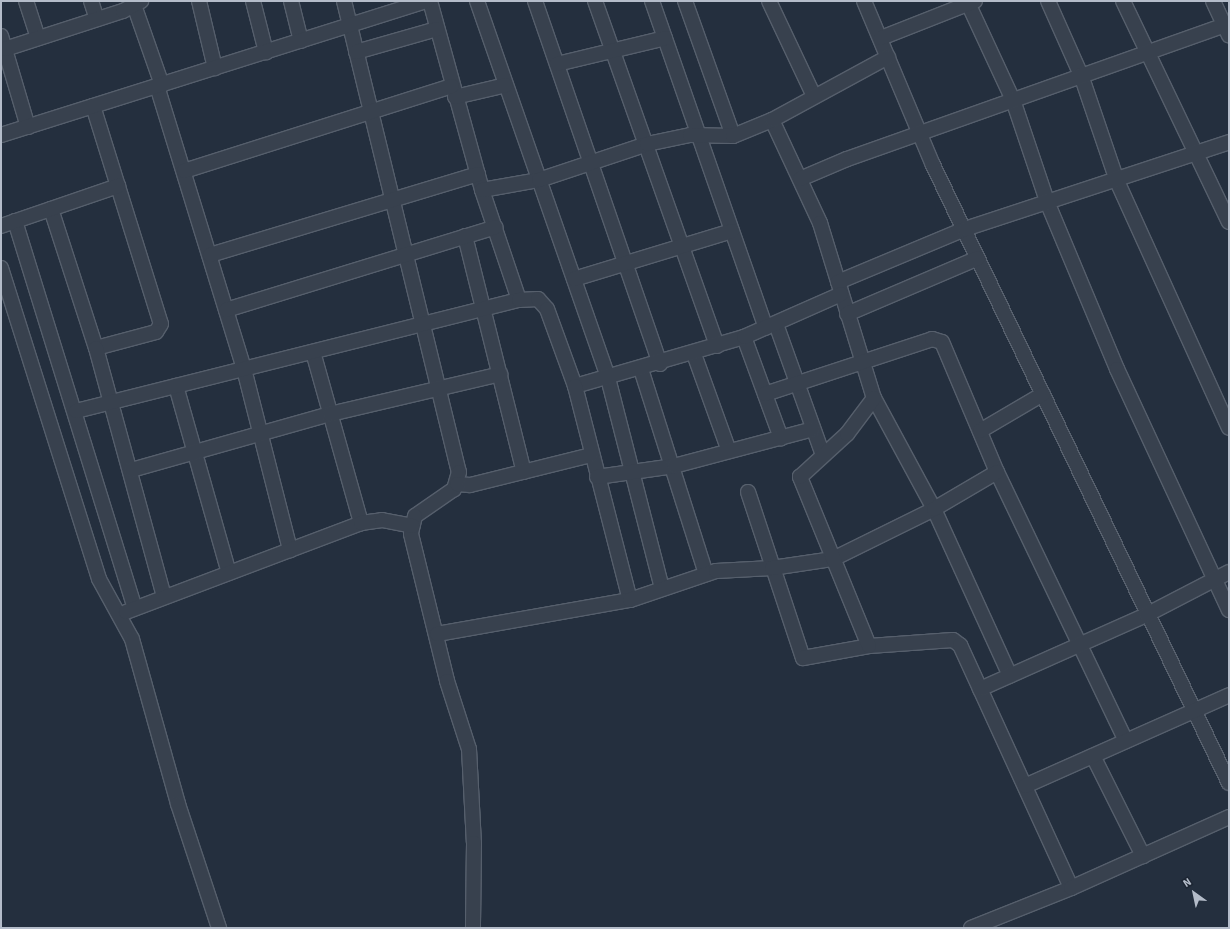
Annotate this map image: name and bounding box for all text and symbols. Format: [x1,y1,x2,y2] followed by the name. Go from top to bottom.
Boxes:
[1174,873,1214,913] north arrow
[1180,874,1194,891] text: N

